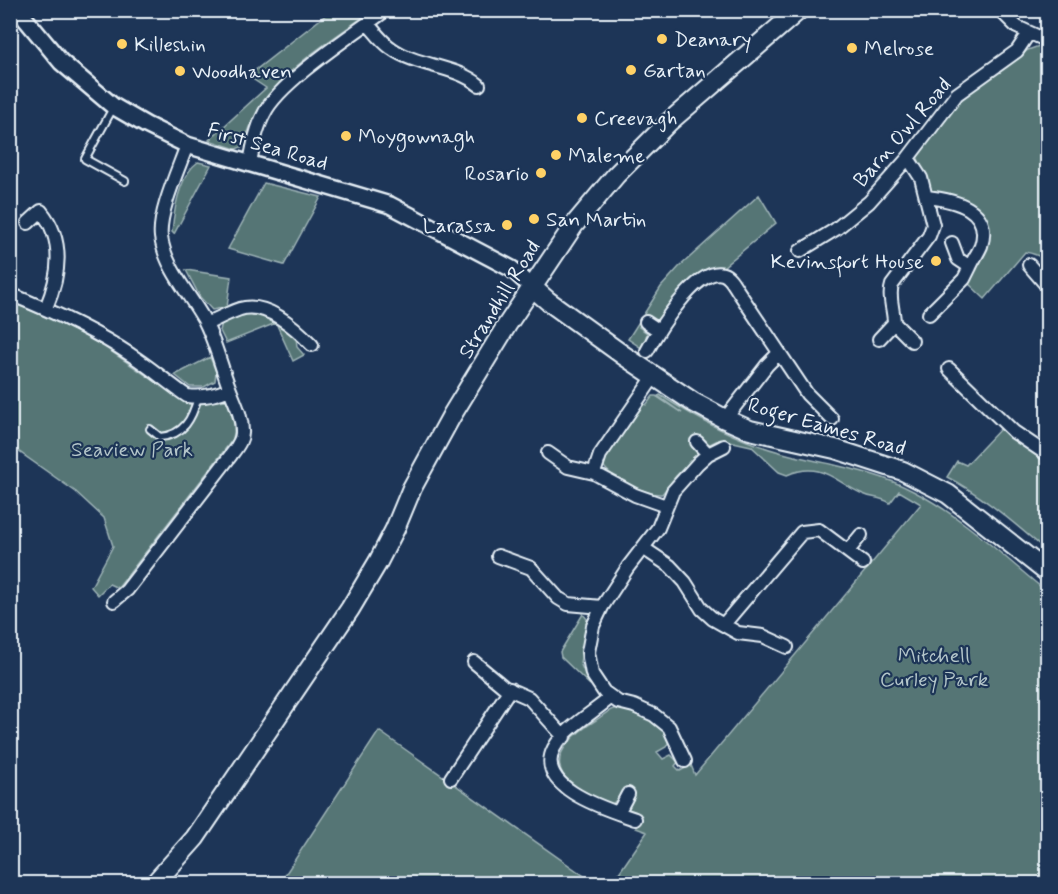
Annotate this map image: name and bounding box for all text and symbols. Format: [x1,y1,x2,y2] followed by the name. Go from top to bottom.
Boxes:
[674,26,751,54] place label: Deanary
[134,31,206,59] place label: Killeshin
[655,32,669,46] marker: Deanary
[864,35,934,63] place label: Melrose
[115,37,129,51] marker: Killeshin
[845,41,859,55] marker: Melrose
[643,57,706,85] place label: Gartan
[192,58,292,86] place label: Woodhaven
[624,63,638,77] marker: Gartan
[173,64,187,78] marker: Woodhaven
[847,72,958,193] street label: Barn Owl Road
[594,105,678,133] place label: Creevagh
[575,111,589,125] marker: Creevagh
[204,116,331,178] street label: First Sea Road
[358,123,475,152] place label: Moygownagh
[339,129,353,143] marker: Moygownagh
[568,142,645,170] place label: Maleme
[549,148,563,162] marker: Maleme
[465,160,529,188] place label: Rosario
[534,166,548,180] marker: Rosario
[546,206,646,234] place label: San Martin
[423,212,495,240] place label: Larassa
[527,212,541,226] marker: San Martin
[500,218,514,232] marker: Larassa
[452,235,547,364] street label: Strandhill Road
[771,248,924,278] place label: Kevinsfort House
[929,254,943,268] marker: Kevinsfort House
[744,391,909,465] street label: Roger Eames Road
[71,436,193,464] park label: Seaview Park
[880,642,989,694] park label: Mitchell Curley Park

